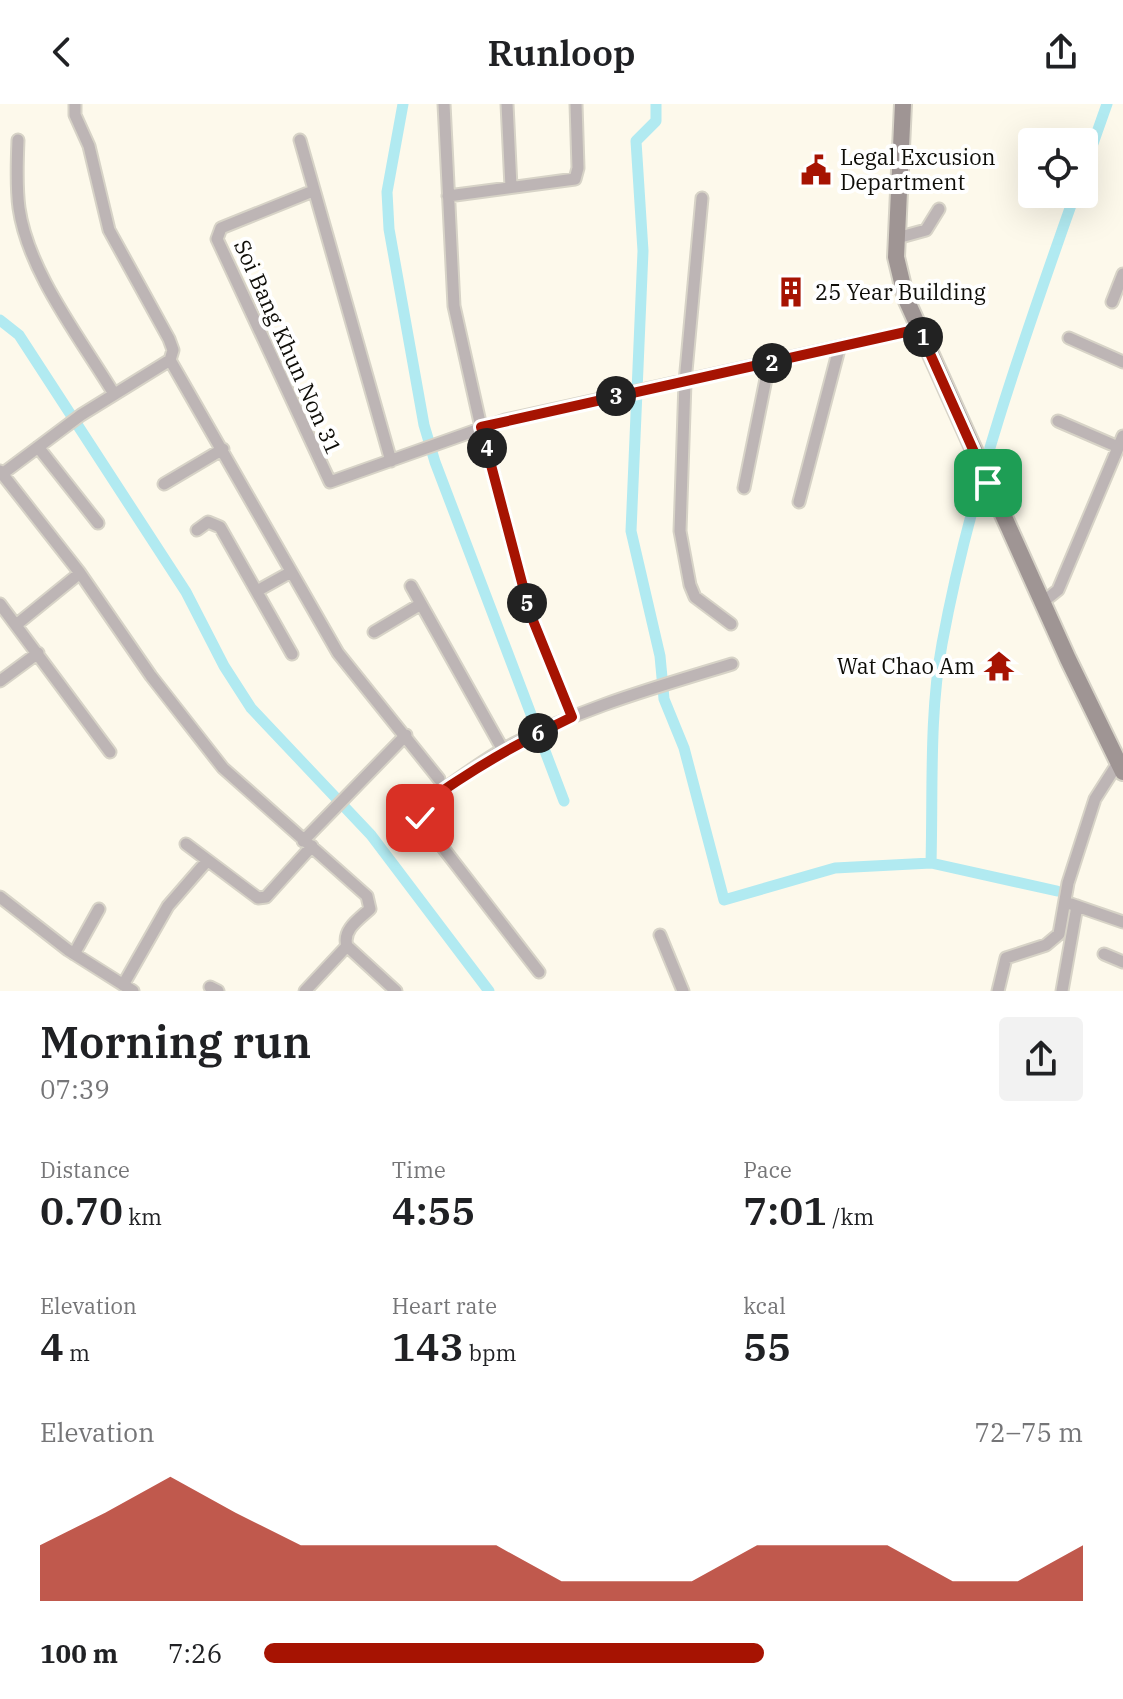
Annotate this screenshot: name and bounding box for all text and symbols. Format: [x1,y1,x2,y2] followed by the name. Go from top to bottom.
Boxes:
[488,29,635,76] text: Runloop
[40,30,84,74] icon: back
[1039,30,1083,74] icon: share
[1018,128,1098,208] map controls
[1018,128,1098,208] button: locate
[840,142,996,196] place label: Legal Excusion Department
[799,153,833,187] public building icon: Legal Excusion Department
[228,235,349,459] street label: Soi Bang Khun Non 31
[774,275,808,309] building icon: 25 Year Building
[815,277,986,306] place label: 25 Year Building
[903,317,943,357] pin: 1
[916,322,930,351] text: 1
[752,343,792,383] pin: 2
[765,348,779,377] text: 2
[596,376,636,416] pin: 3
[609,381,623,410] text: 3
[467,428,507,468] pin: 4
[480,433,494,462] text: 4
[954,449,1022,517] pin
[966,461,1010,505] icon: arrive
[507,583,547,623] pin: 5
[520,588,534,617] text: 5
[982,649,1016,683] temple icon: Wat Chao Am
[837,651,975,680] place label: Wat Chao Am
[518,713,558,753] pin: 6
[531,718,545,747] text: 6
[386,784,454,852] pin
[398,796,442,840] icon: check
[40,1013,311,1070] text: Morning run
[999,1017,1083,1101] button: share
[40,1072,110,1106] text: 07:39
[40,1155,130,1184] text: Distance
[392,1155,446,1184] text: Time
[743,1155,792,1184] text: Pace
[40,1184,123,1236] text: 0.70
[392,1184,476,1236] text: 4:55
[743,1184,827,1236] text: 7:01
[123,1202,162,1231] text: km
[827,1202,874,1231] text: /km
[40,1291,137,1320] text: Elevation
[392,1291,497,1320] text: Heart rate
[743,1291,786,1320] text: kcal
[40,1320,64,1372] text: 4
[392,1320,464,1372] text: 143
[743,1320,791,1372] text: 55
[64,1338,90,1367] text: m
[464,1338,516,1367] text: bpm
[40,1415,155,1449] text: Elevation
[975,1415,1083,1449] text: 72–75 m
[40,1636,118,1670] text: 100 m
[168,1636,222,1670] text: 7:26

